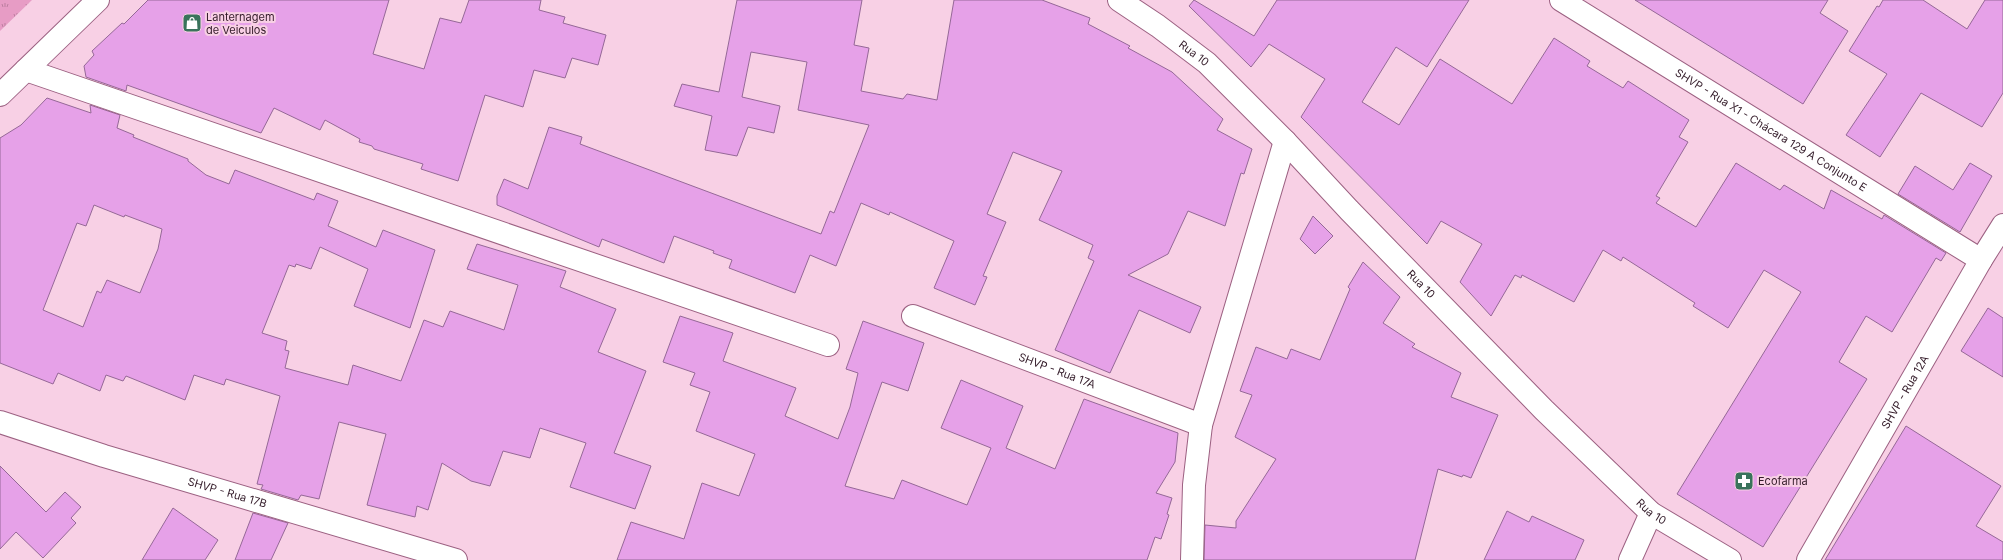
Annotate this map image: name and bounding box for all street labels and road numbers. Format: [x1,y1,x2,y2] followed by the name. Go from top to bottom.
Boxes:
[1176,37,1212,69] street label: Rua 10
[1673,65,1869,195] street label: SHVP - Rua X1 - Chácara 129 A Conjunto E
[1404,267,1438,301] street label: Rua 10
[1017,350,1098,392] street label: SHVP - Rua 17A
[1878,352,1932,431] street label: SHVP - Rua 12A
[186,474,269,511] street label: SHVP - Rua 17B
[1633,496,1669,528] street label: Rua 10

